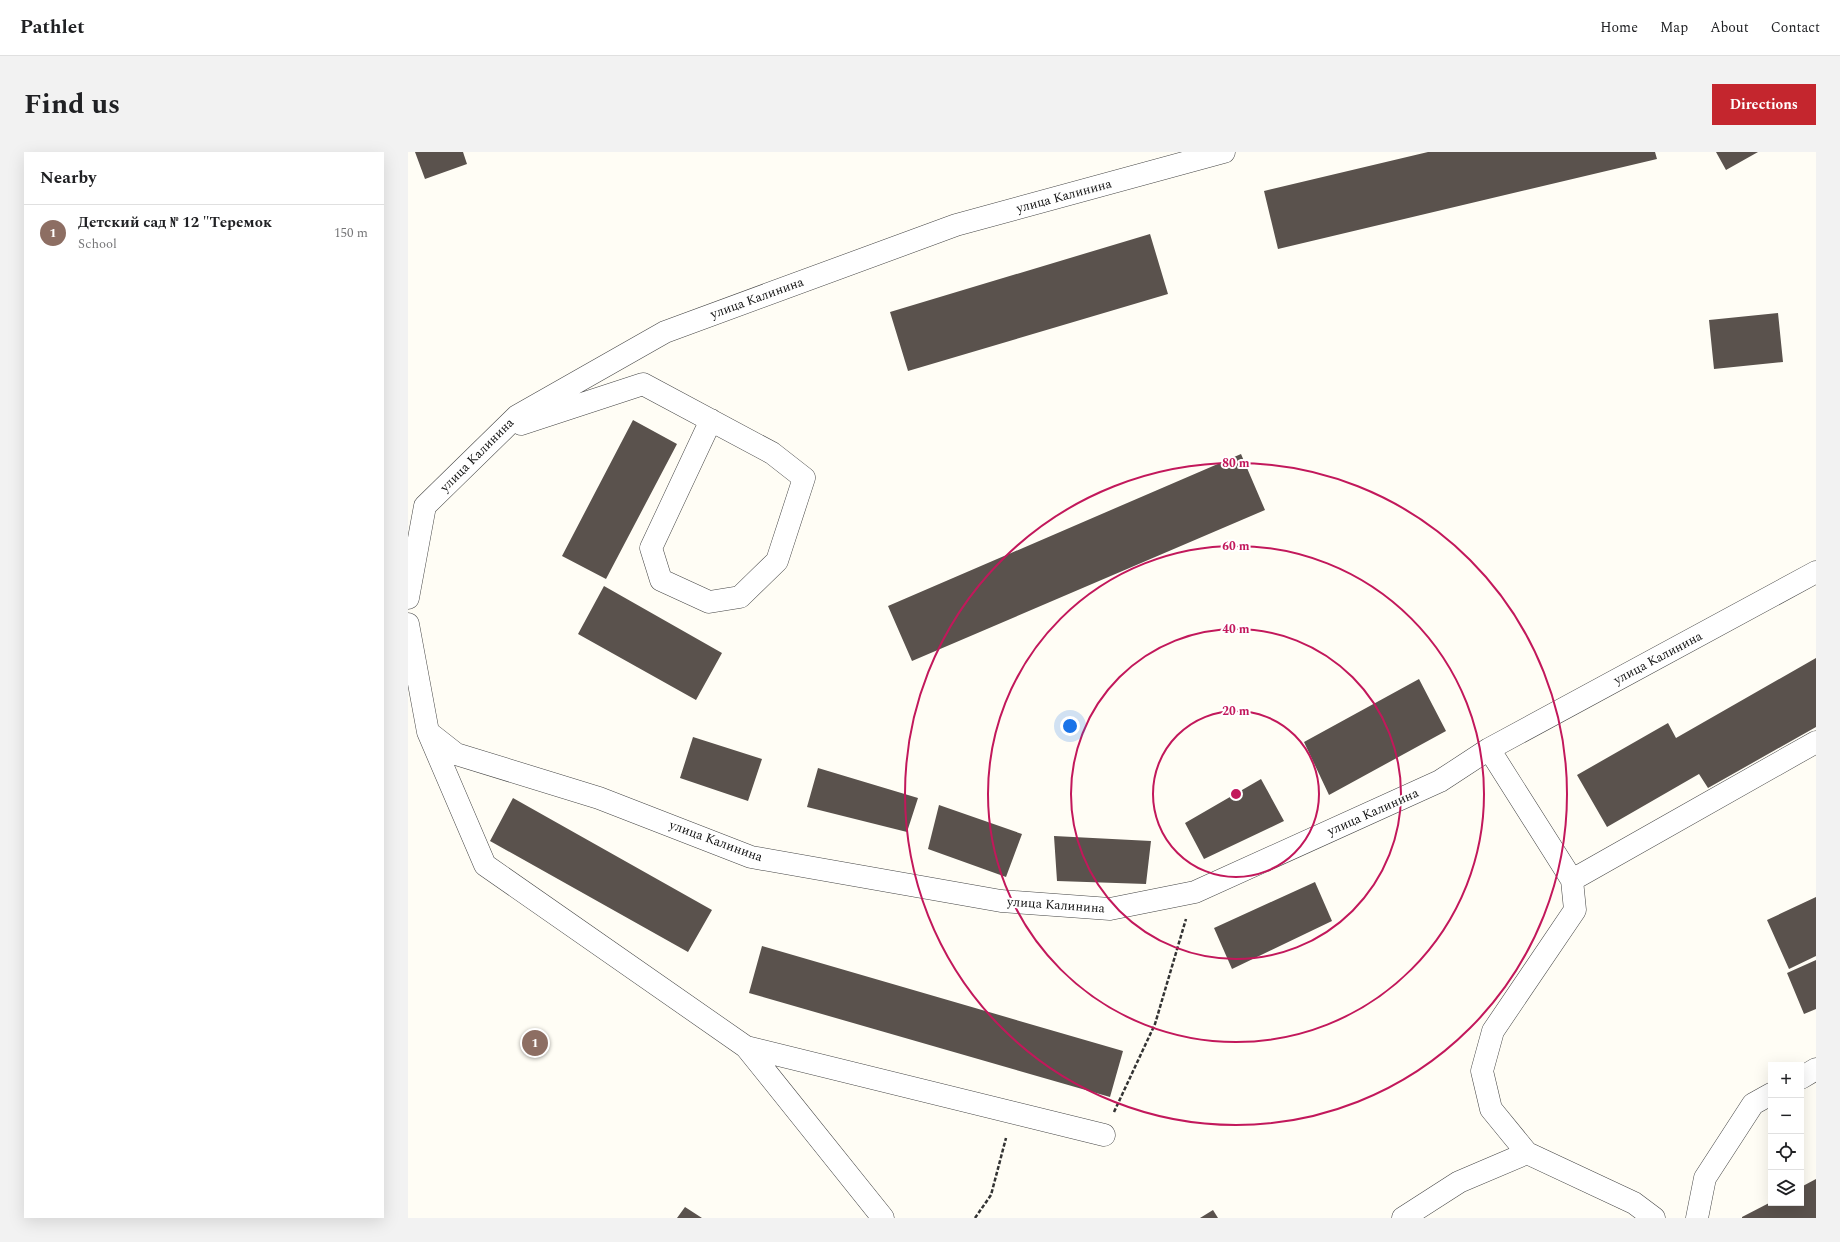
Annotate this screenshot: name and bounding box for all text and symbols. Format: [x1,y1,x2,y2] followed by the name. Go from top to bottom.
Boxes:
[20,13,85,42] text: Pathlet
[1600,17,1638,38] text: Home
[1660,17,1688,38] text: Map
[1710,17,1749,38] text: About
[1771,17,1820,38] text: Contact
[24,83,120,126] text: Find us
[1712,84,1816,125] button: Directions
[40,165,96,191] text: Nearby
[1013,173,1115,219] street label: улица Калинина
[78,211,272,234] text: Детский сад № 12 "Теремок
[49,223,57,243] text: 1
[334,223,368,243] text: 150 m
[78,234,117,254] text: School
[707,272,807,325] street label: улица Калинина
[435,413,519,497] street label: улица Калинина
[1222,454,1250,473] text: 80 m
[1222,537,1250,556] text: 60 m
[1222,620,1250,639] text: 40 m
[1609,626,1707,690] street label: улица Калинина
[1222,702,1250,721] text: 20 m
[1060,716,1080,736] your location
[1323,783,1422,841] street label: улица Калинина
[1229,787,1243,801] centre of rings
[666,814,766,867] street label: улица Калинина
[1005,892,1106,918] street label: улица Калинина
[522,1028,548,1058] pin: 1
[1768,1062,1804,1206] map controls
[1768,1062,1804,1098] button: +
[1768,1098,1804,1134] button: −
[1768,1134,1804,1170] button: locate
[1768,1170,1804,1206] button: layers

